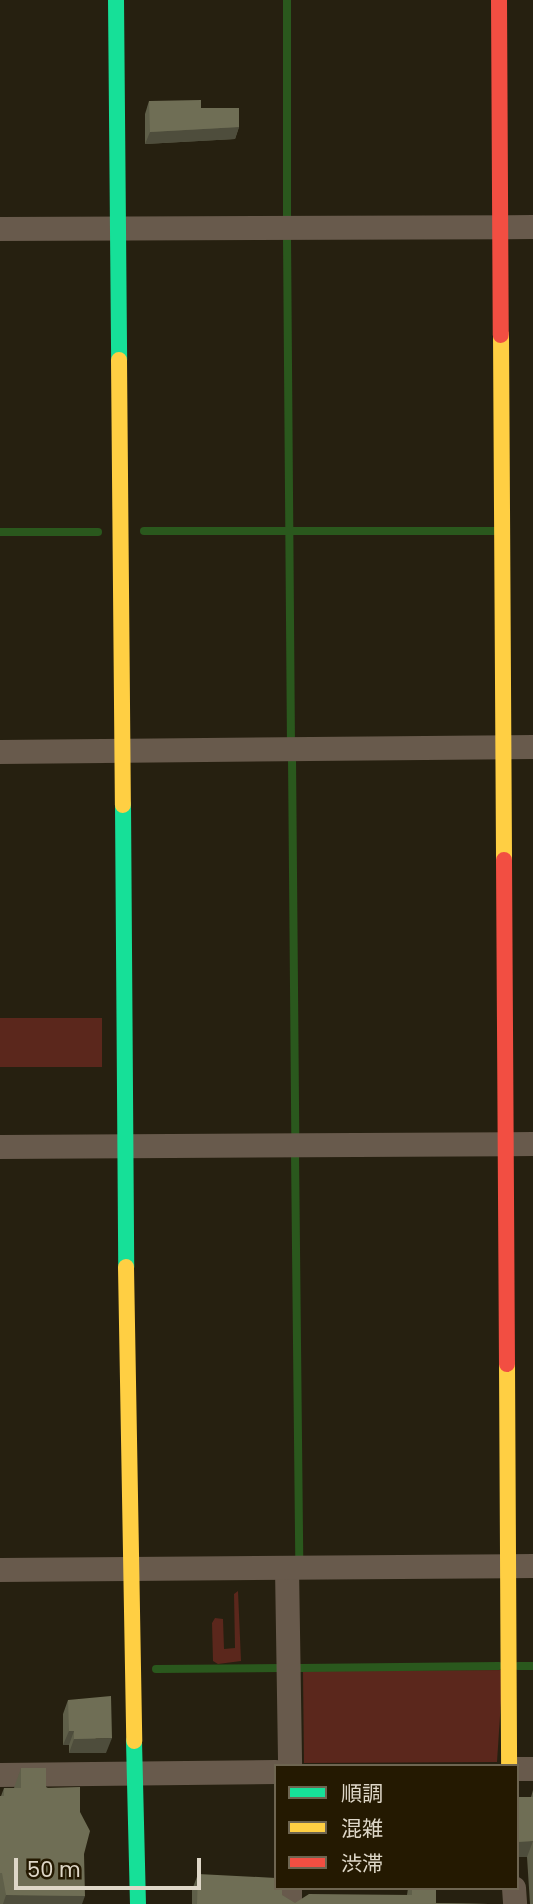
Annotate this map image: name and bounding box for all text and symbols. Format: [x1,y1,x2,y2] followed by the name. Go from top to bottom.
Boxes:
[274,1764,519,1890] legend
[341,1779,383,1808] text: 順調
[341,1814,383,1843] text: 混雑
[18,1844,205,1888] scale bar
[341,1849,383,1878] text: 渋滞
[27,1855,81,1884] text: 50 m

